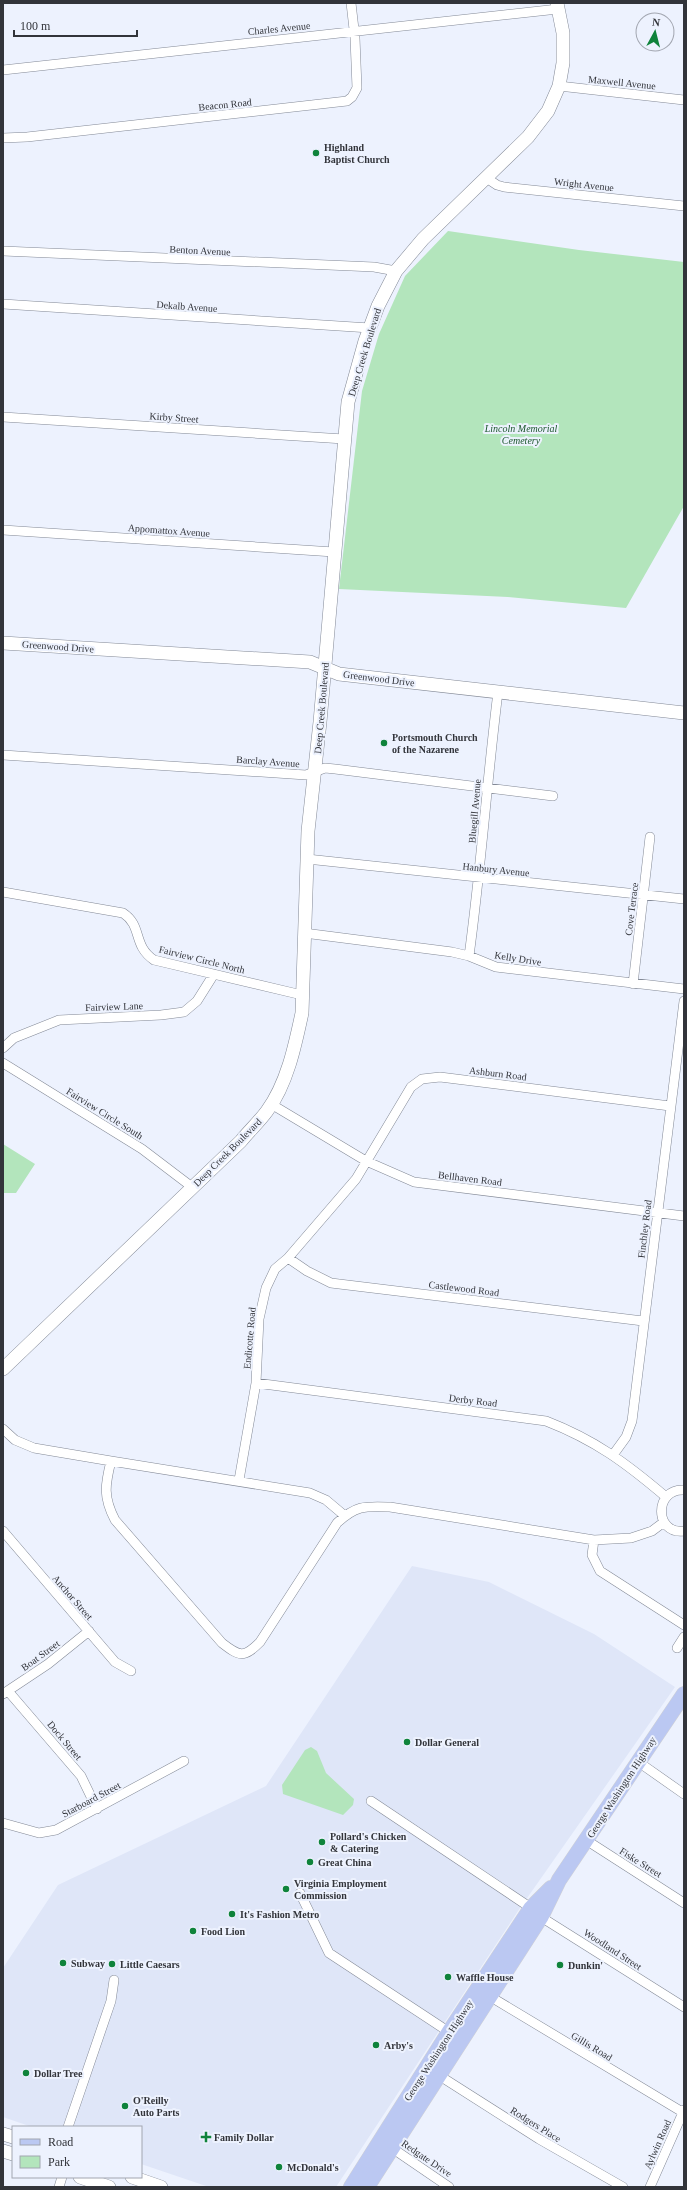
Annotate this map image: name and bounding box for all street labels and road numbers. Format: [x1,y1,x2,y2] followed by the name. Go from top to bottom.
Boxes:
[247,20,311,37] street label: Charles Avenue
[588,73,657,92] street label: Maxwell Avenue
[198,96,252,113] street label: Beacon Road
[553,176,615,193] street label: Wright Avenue
[169,243,231,258] street label: Benton Avenue
[156,299,218,314] street label: Dekalb Avenue
[346,307,383,398] street label: Deep Creek Boulevard
[149,410,199,425] street label: Kirby Street
[128,522,211,539] street label: Appomattox Avenue
[22,639,95,655] street label: Greenwood Drive
[312,662,331,754] street label: Deep Creek Boulevard
[343,669,416,688] street label: Greenwood Drive
[236,754,301,769] street label: Barclay Avenue
[466,778,483,844] street label: Bluegill Avenue
[462,861,531,879] street label: Hanbury Avenue
[623,881,640,936] street label: Cove Terrace
[158,943,246,976] street label: Fairview Circle North
[494,949,543,968] street label: Kelly Drive
[85,1000,144,1013] street label: Fairview Lane
[468,1064,527,1082] street label: Ashburn Road
[64,1085,145,1141] street label: Fairview Circle South
[191,1116,264,1189] street label: Deep Creek Boulevard
[437,1169,502,1188] street label: Bellhaven Road
[635,1199,654,1259] street label: Finchley Road
[428,1279,500,1298] street label: Castlewood Road
[241,1307,258,1369] street label: Endicotte Road
[448,1392,498,1409] street label: Derby Road
[50,1573,95,1622] street label: Anchor Street
[19,1638,62,1673] street label: Boat Street
[45,1719,84,1762] street label: Dock Street
[585,1735,658,1840] street label: George Washington Highway
[60,1779,123,1819] street label: Starboard Street
[618,1845,664,1880] street label: Fiske Street
[582,1927,644,1972] street label: Woodland Street
[402,1998,475,2103] street label: George Washington Highway
[569,2030,614,2063] street label: Gillis Road
[508,2105,563,2145] street label: Rodgers Place
[642,2118,673,2171] street label: Aylwin Road
[400,2138,454,2180] street label: Redgate Drive

